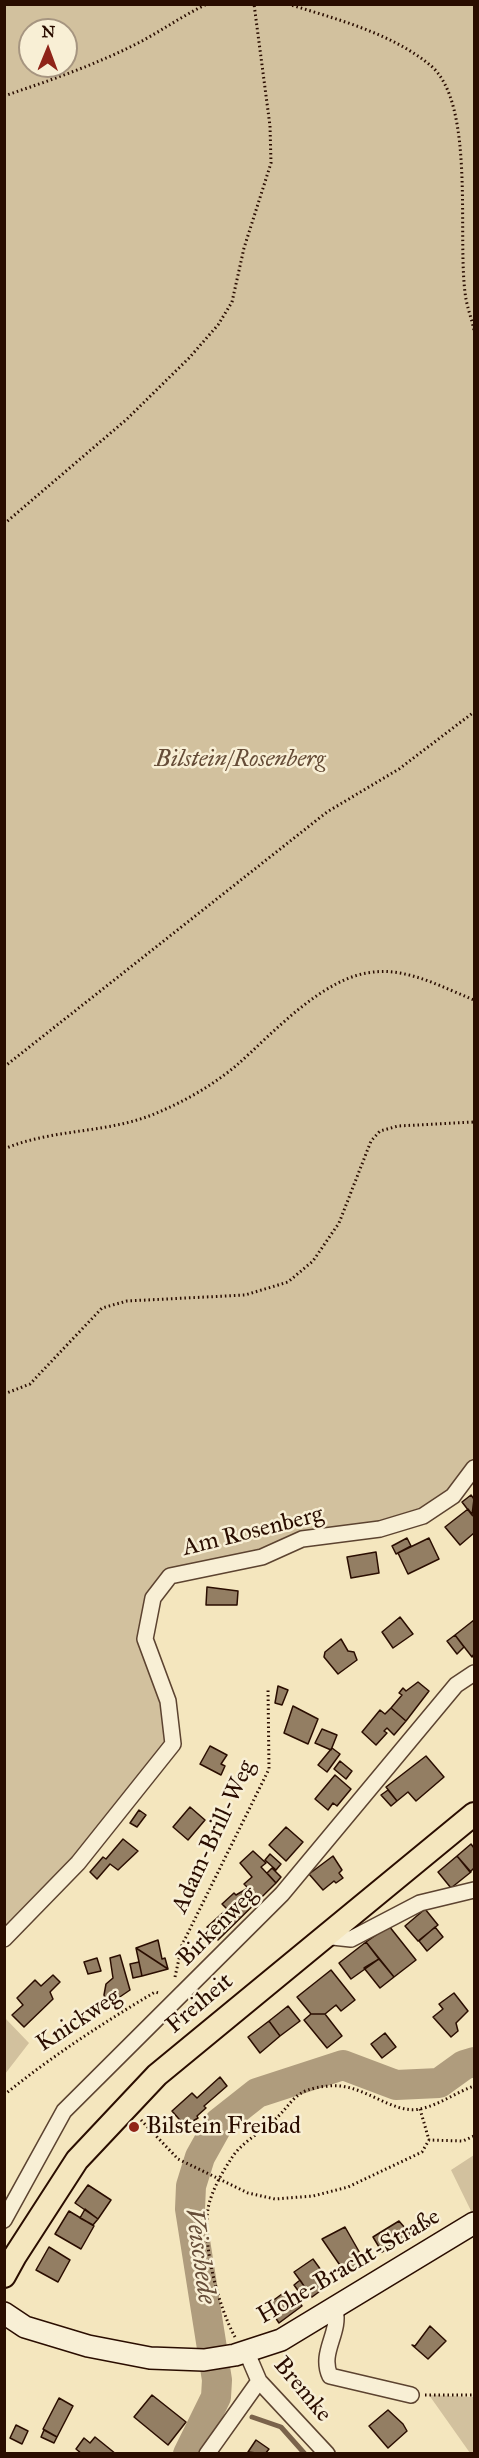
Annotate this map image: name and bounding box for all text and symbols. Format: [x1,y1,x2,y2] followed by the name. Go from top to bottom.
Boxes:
[18,18,78,78] north arrow
[41,22,55,41] text: N
[155,746,325,774] park label: Bilstein/Rosenberg
[180,1501,326,1563] street label: Am Rosenberg
[166,1756,262,1918] street label: Adam-Brill-Weg
[172,1881,264,1973] street label: Birkenweg
[161,1968,239,2040] street label: Freiheit
[32,1983,126,2059] street label: Knickweg
[146,2113,301,2141] place label: Bilstein Freibad
[127,2120,141,2134] marker: Bilstein Freibad
[253,2203,445,2331] street label: Hohe-Bracht-Straße
[177,2206,221,2306] water label: Veischede
[267,2352,337,2428] street label: Bremke

